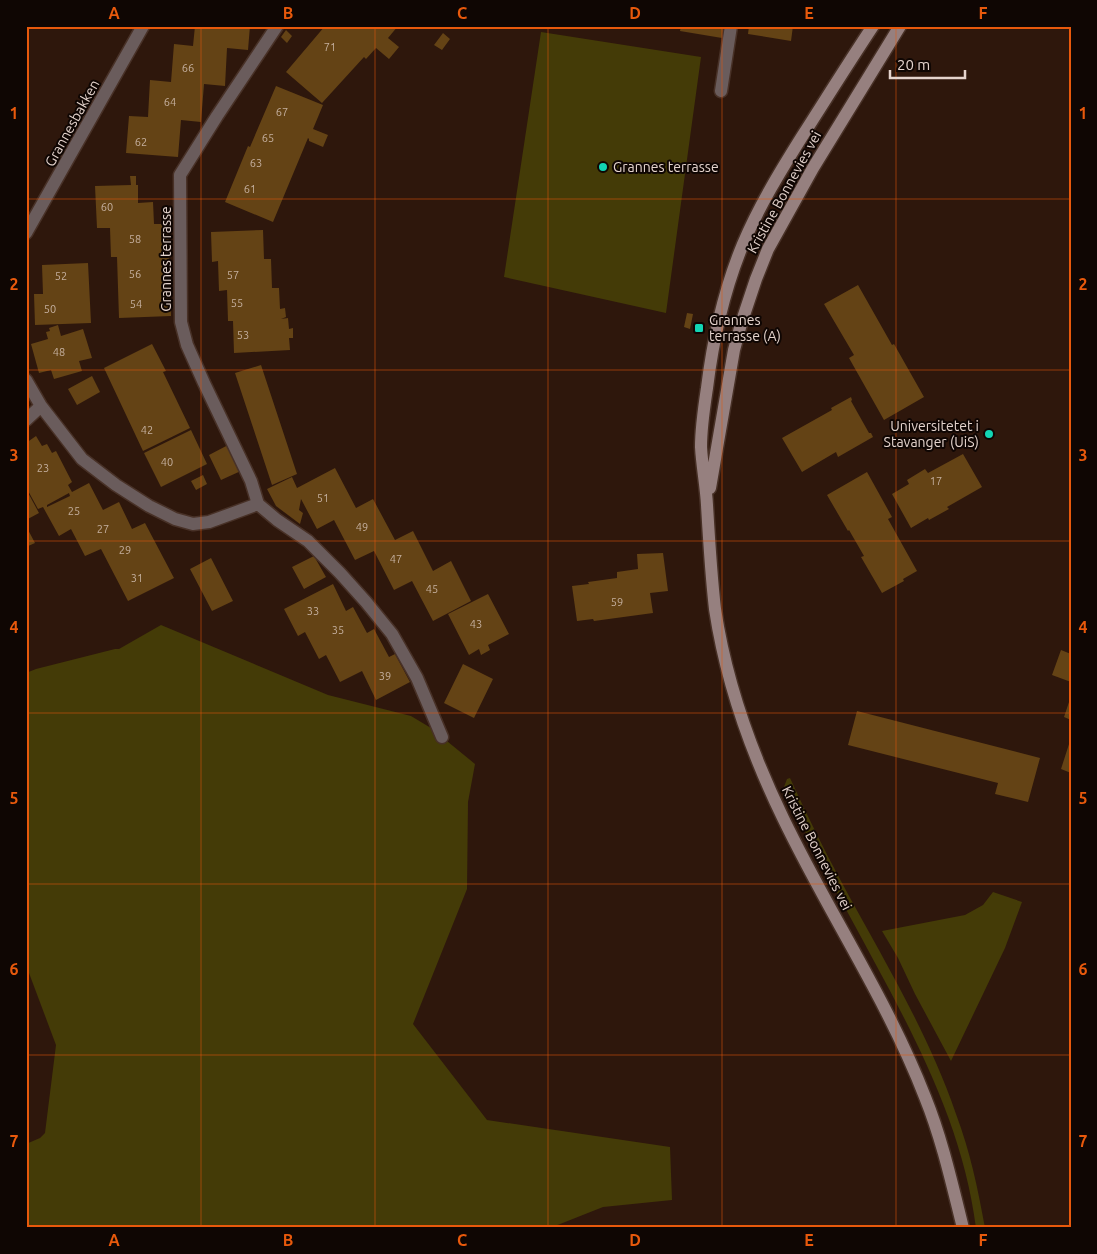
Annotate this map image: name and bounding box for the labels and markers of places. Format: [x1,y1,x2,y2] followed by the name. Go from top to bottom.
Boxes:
[613,159,719,175] place label: Grannes terrasse
[597,161,609,173] marker: Grannes terrasse
[709,312,781,344] place label: Grannes terrasse (A)
[693,322,705,334] marker: Grannes terrasse (A)
[884,418,979,450] place label: Universitetet i Stavanger (UiS)
[983,428,995,440] marker: Universitetet i Stavanger (UiS)

